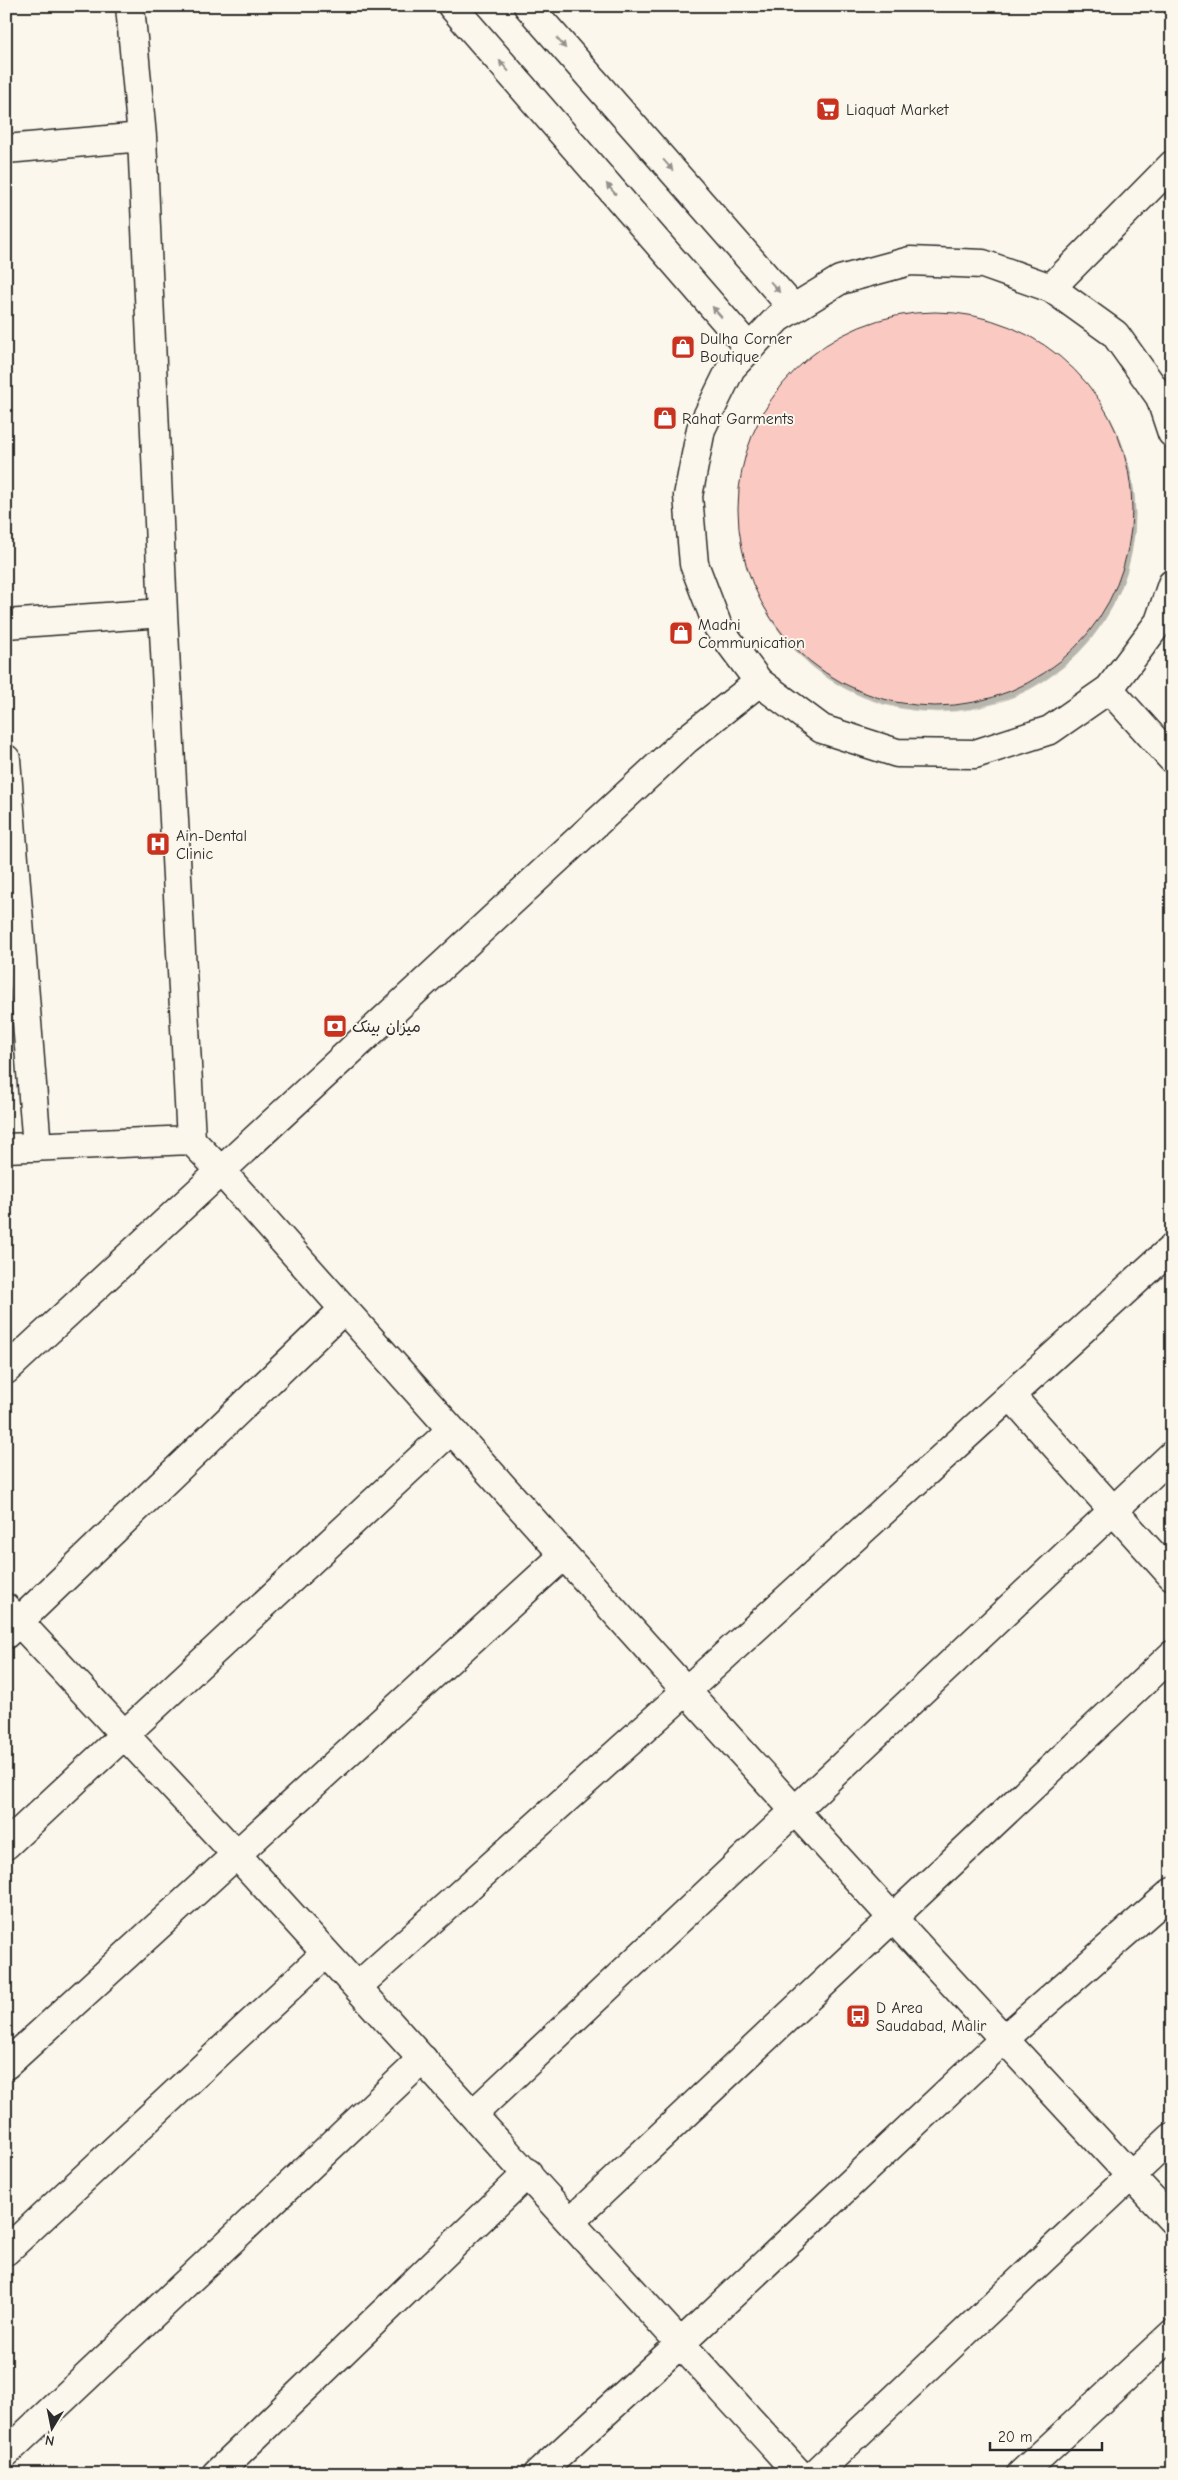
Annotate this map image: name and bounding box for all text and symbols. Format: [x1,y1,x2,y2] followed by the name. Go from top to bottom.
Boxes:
[555,36,566,49] one-way arrow
[498,61,510,73] one-way arrow
[815,96,841,122] supermarket icon: Liaquat Market
[846,101,949,119] place label: Liaquat Market
[662,159,673,171] one-way arrow
[605,183,616,196] one-way arrow
[769,281,780,293] one-way arrow
[712,305,723,318] one-way arrow
[700,330,792,366] place label: Dulha Corner Boutique
[670,334,696,360] shop icon: Dulha Corner Boutique
[652,405,678,431] shop icon: Rahat Garments
[682,410,794,428] place label: Rahat Garments
[698,616,805,652] place label: Madni Communication
[668,620,694,646] shop icon: Madni Communication
[176,827,247,863] place label: Ain-Dental Clinic
[145,831,171,857] hospital icon: Ain-Dental Clinic
[322,1013,348,1039] bank icon: میزان بینک
[352,1018,421,1036] place label: میزان بینک
[876,1999,987,2035] place label: D Area Saudabad, Malir
[845,2003,871,2029] bus stop icon: D Area Saudabad, Malir
[28,2402,78,2452] north arrow
[990,2420,1103,2452] scale bar
[998,2428,1032,2446] text: 20 m
[44,2431,56,2449] text: N

